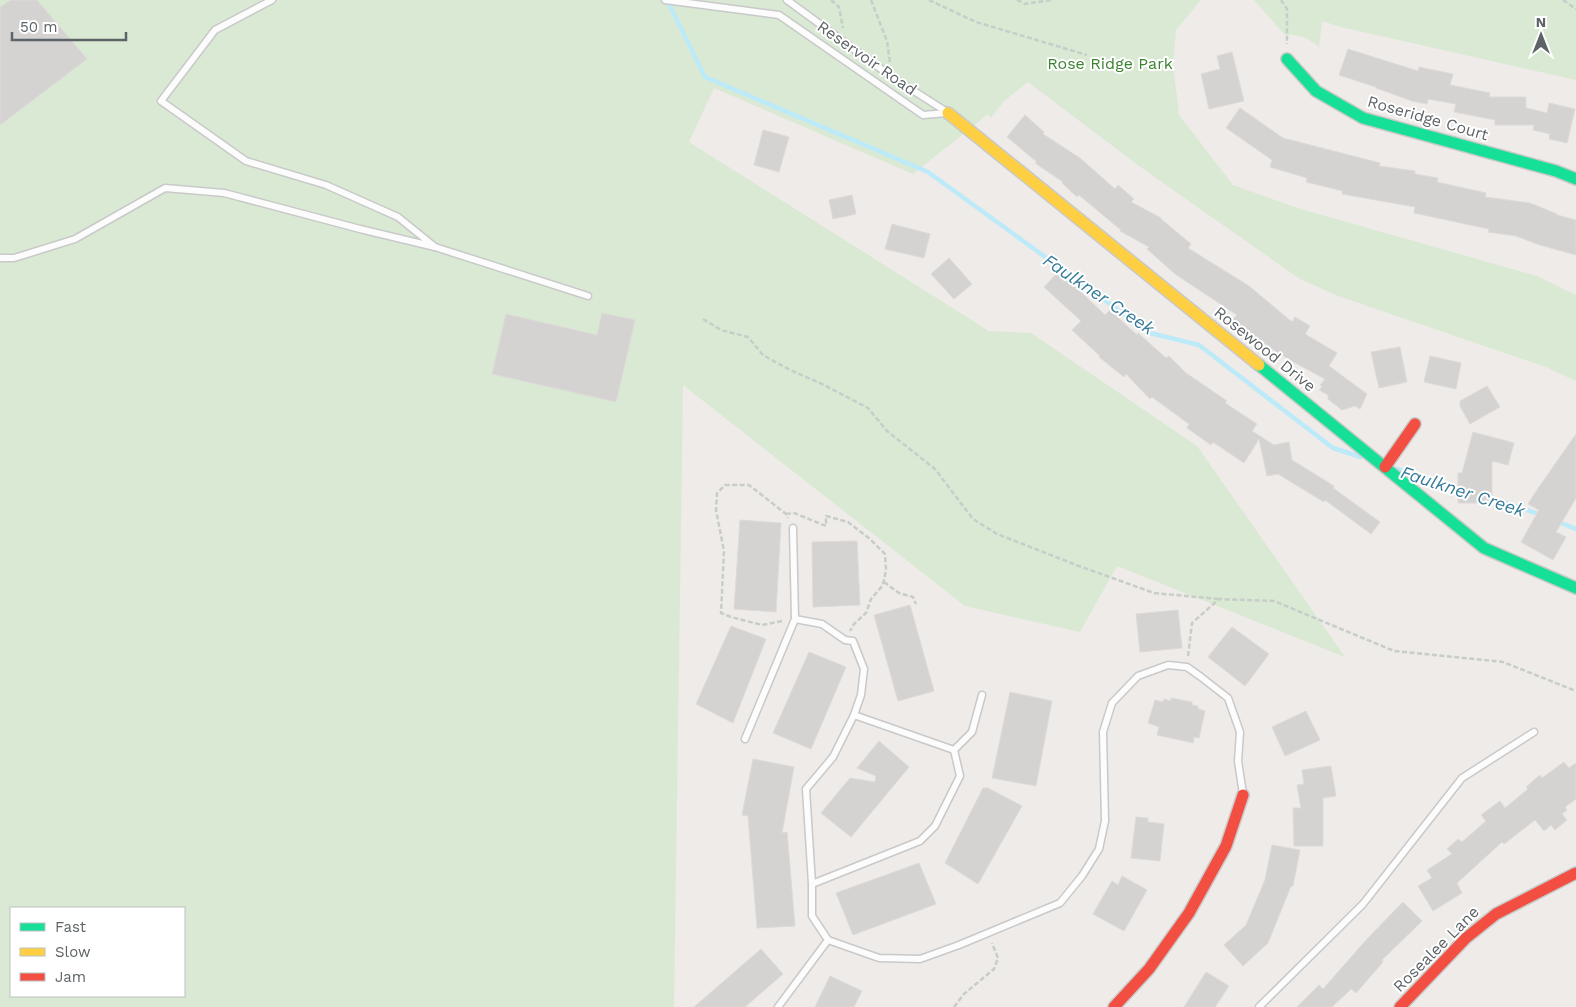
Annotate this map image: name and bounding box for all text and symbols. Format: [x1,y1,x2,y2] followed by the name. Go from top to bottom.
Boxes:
[12,10,126,42] scale bar
[1516,10,1566,60] north arrow
[1536,14,1546,30] text: N
[814,17,920,99] street label: Reservoir Road
[20,18,57,36] text: 50 m
[1047,54,1173,73] park label: Rose Ridge Park
[1365,92,1491,144] street label: Roseridge Court
[1039,249,1160,340] water label: Faulkner Creek
[1210,302,1320,396] street label: Rosewood Drive
[1398,461,1529,521] water label: Faulkner Creek
[1389,902,1483,996] street label: Rosealee Lane
[10,907,185,997] legend
[55,918,87,936] text: Fast
[55,943,91,961] text: Slow
[55,968,86,986] text: Jam

